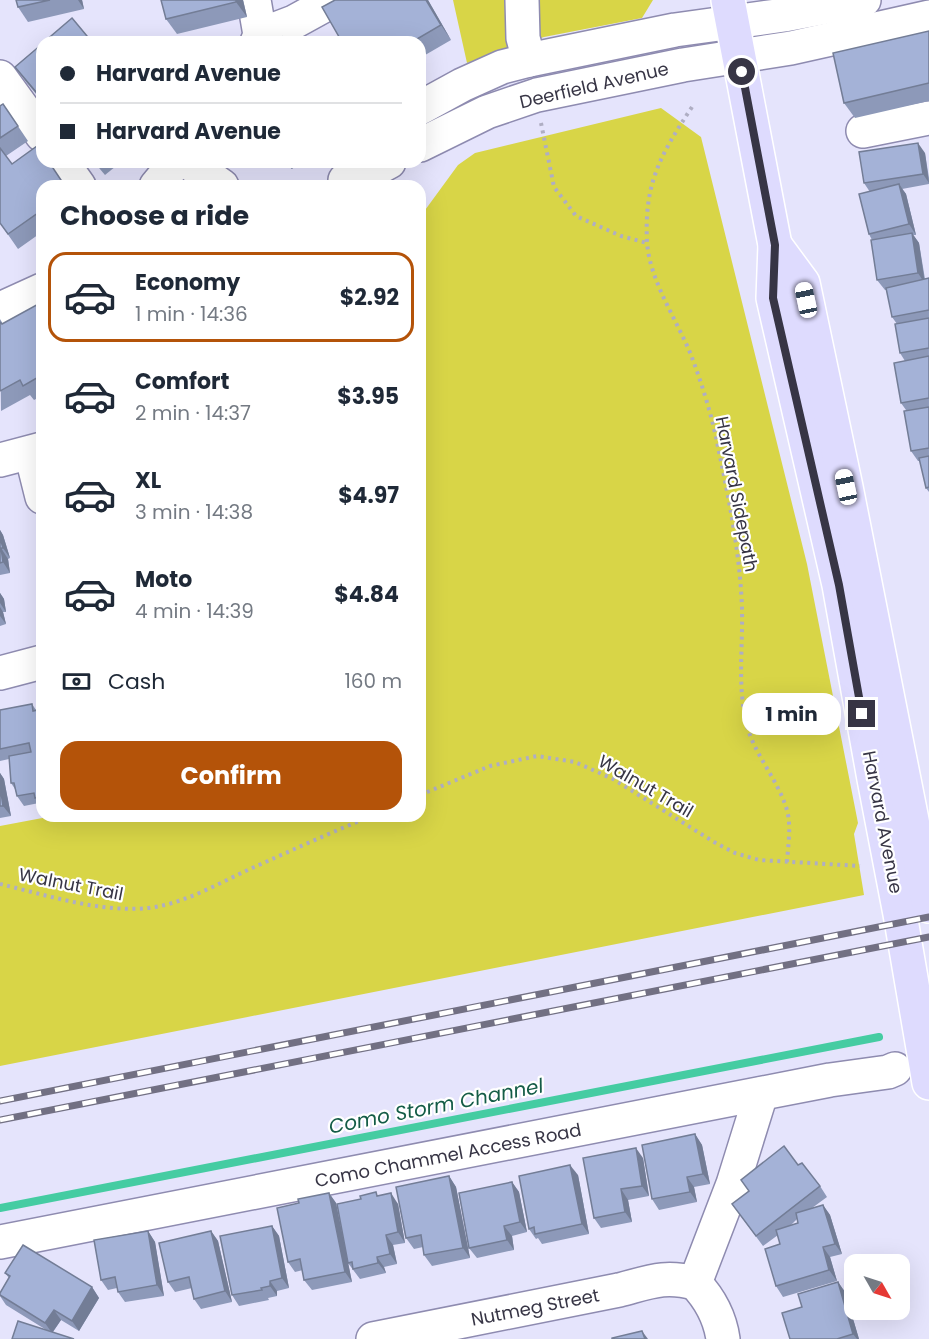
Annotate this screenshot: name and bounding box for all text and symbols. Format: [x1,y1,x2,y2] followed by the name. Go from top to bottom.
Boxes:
[517,56,671,114] street label: Deerfield Avenue
[96,58,281,89] text: Harvard Avenue
[728,58,755,85] route start
[96,116,281,147] text: Harvard Avenue
[60,197,249,234] text: Choose a ride
[135,267,240,298] text: Economy
[63,270,117,324] icon: car
[793,281,819,319] car
[340,282,399,313] text: $2.92
[135,300,248,328] text: 1 min · 14:36
[135,366,229,397] text: Comfort
[63,369,117,423] icon: car
[337,381,399,412] text: $3.95
[135,399,251,427] text: 2 min · 14:37
[710,414,764,574] street label: Harvard Sidepath
[135,465,161,496] text: XL
[63,468,117,522] icon: car
[833,468,859,506] car
[338,480,399,511] text: $4.97
[135,498,253,526] text: 3 min · 14:38
[135,564,192,595] text: Moto
[63,567,117,621] icon: car
[334,579,399,610] text: $4.84
[135,597,254,625] text: 4 min · 14:39
[60,665,93,698] icon: cash
[108,666,165,697] text: Cash
[344,667,402,695] text: 160 m
[742,693,841,735] callout: 1 min
[765,700,818,728] text: 1 min
[848,700,875,727] route end
[60,741,402,810] button: Confirm
[594,749,698,823] street label: Walnut Trail
[857,749,909,895] street label: Harvard Avenue
[17,862,125,906] street label: Walnut Trail
[326,1071,546,1141] water label: Como Storm Channel
[313,1117,583,1193] street label: Como Chammel Access Road
[844,1254,910,1320] north arrow
[844,1254,910,1320] map controls
[469,1282,601,1332] street label: Nutmeg Street

